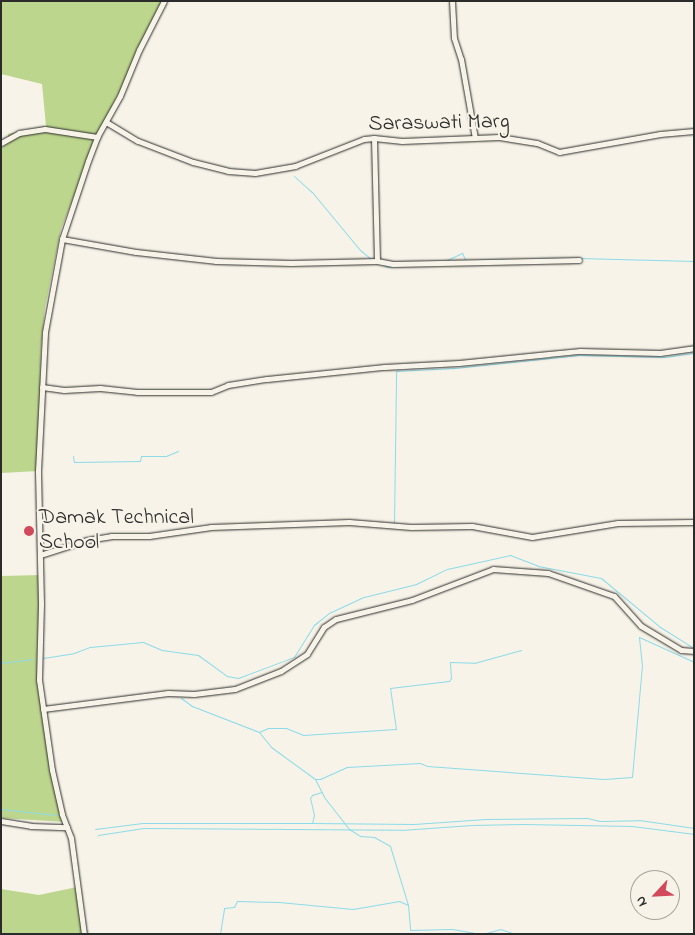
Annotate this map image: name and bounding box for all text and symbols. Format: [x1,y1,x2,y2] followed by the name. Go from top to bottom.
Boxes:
[368,110,510,138] street label: Saraswati Marg
[39,505,194,556] place label: Damak Technical School
[23,525,35,537] marker: Damak Technical School
[630,870,680,920] north arrow
[630,892,653,910] text: N

